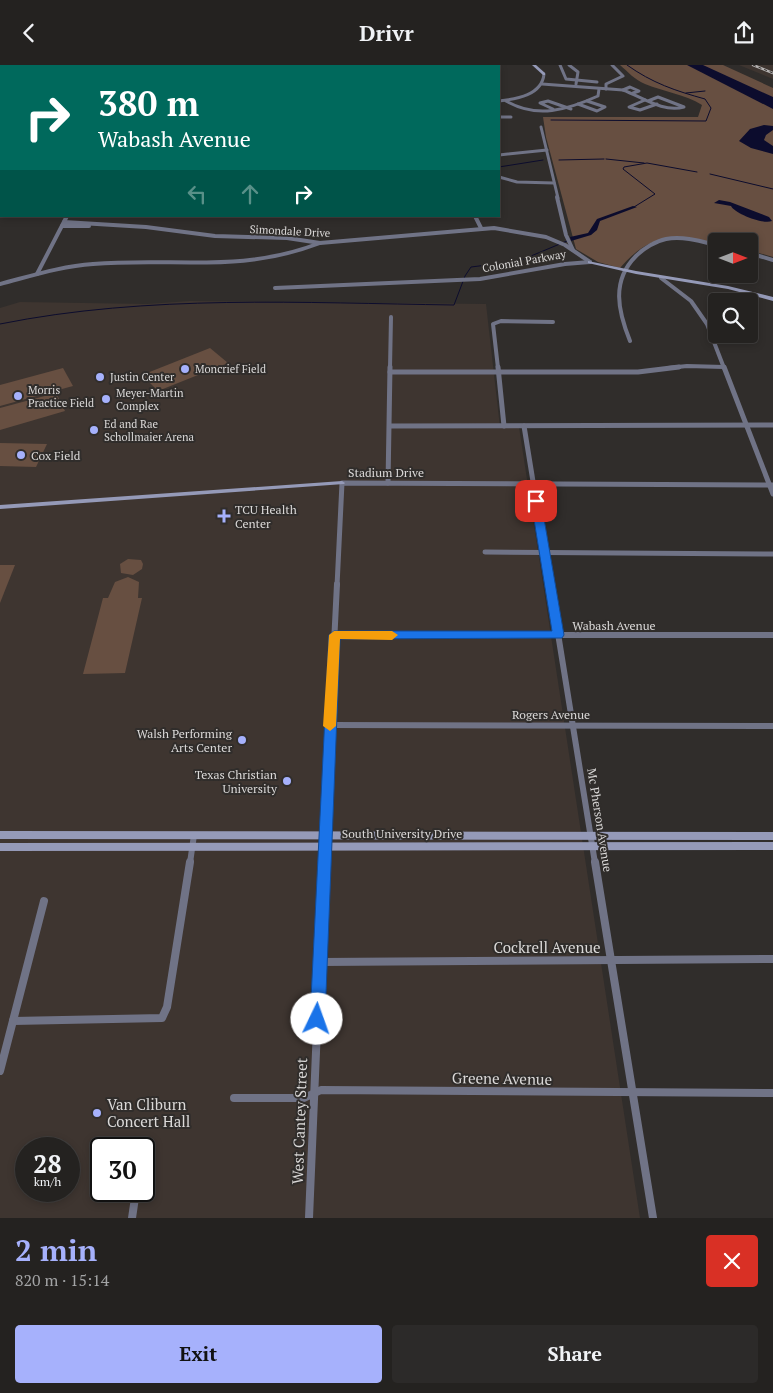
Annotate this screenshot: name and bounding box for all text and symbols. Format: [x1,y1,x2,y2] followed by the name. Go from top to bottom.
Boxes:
[359,18,414,47] text: Drivr
[15,19,43,47] icon: back
[730,19,758,47] icon: share
[98,80,199,126] text: 380 m
[15,85,80,150] icon: right
[98,124,251,153] text: Wabash Avenue
[183,180,211,208] icon: left
[236,180,264,208] icon: ahead
[289,180,317,208] icon: right
[249,222,331,240] street label: Simondale Drive
[708,233,758,283] north arrow
[708,233,758,343] map controls
[481,247,567,275] street label: Colonial Parkway
[708,293,758,343] button: search
[195,362,266,376] place label: Moncrief Field
[179,363,191,375] marker: Moncrief Field
[110,370,175,384] place label: Justin Center
[94,371,106,383] marker: Justin Center
[28,383,94,410] place label: Morris Practice Field
[116,386,184,413] place label: Meyer-Martin Complex
[12,390,24,402] marker: Morris Practice Field
[100,393,112,405] marker: Meyer-Martin Complex
[104,417,195,444] place label: Ed and Rae Schollmaier Arena
[88,424,100,436] marker: Ed and Rae Schollmaier Arena
[31,448,81,463] place label: Cox Field
[15,449,27,461] marker: Cox Field
[348,465,424,480] street label: Stadium Drive
[515,480,557,522] pin
[522,487,550,515] icon: arrive
[235,502,297,531] place label: TCU Health Center
[217,509,231,523] marker: TCU Health Center
[572,618,656,633] street label: Wabash Avenue
[512,707,590,722] street label: Rogers Avenue
[137,726,233,755] place label: Walsh Performing Arts Center
[236,734,248,746] marker: Walsh Performing Arts Center
[195,767,278,796] place label: Texas Christian University
[584,767,616,873] street label: Mc Pherson Avenue
[281,775,293,787] marker: Texas Christian University
[342,826,462,841] street label: South University Drive
[493,937,601,957] street label: Cockrell Avenue
[290,992,342,1044] position arrow
[287,1057,311,1185] street label: West Cantey Street
[452,1067,552,1089] street label: Greene Avenue
[107,1094,190,1131] place label: Van Cliburn Concert Hall
[91,1107,103,1119] marker: Van Cliburn Concert Hall
[90,1137,155,1202] speed limit sign: 30
[33,1147,62,1180] text: 28
[34,1174,61,1189] text: km/h
[15,1230,97,1270] text: 2 min
[706,1235,758,1287] button: close
[15,1269,109,1291] text: 820 m · 15:14
[15,1325,382,1383] button: Exit
[392,1325,758,1383] button: Share

